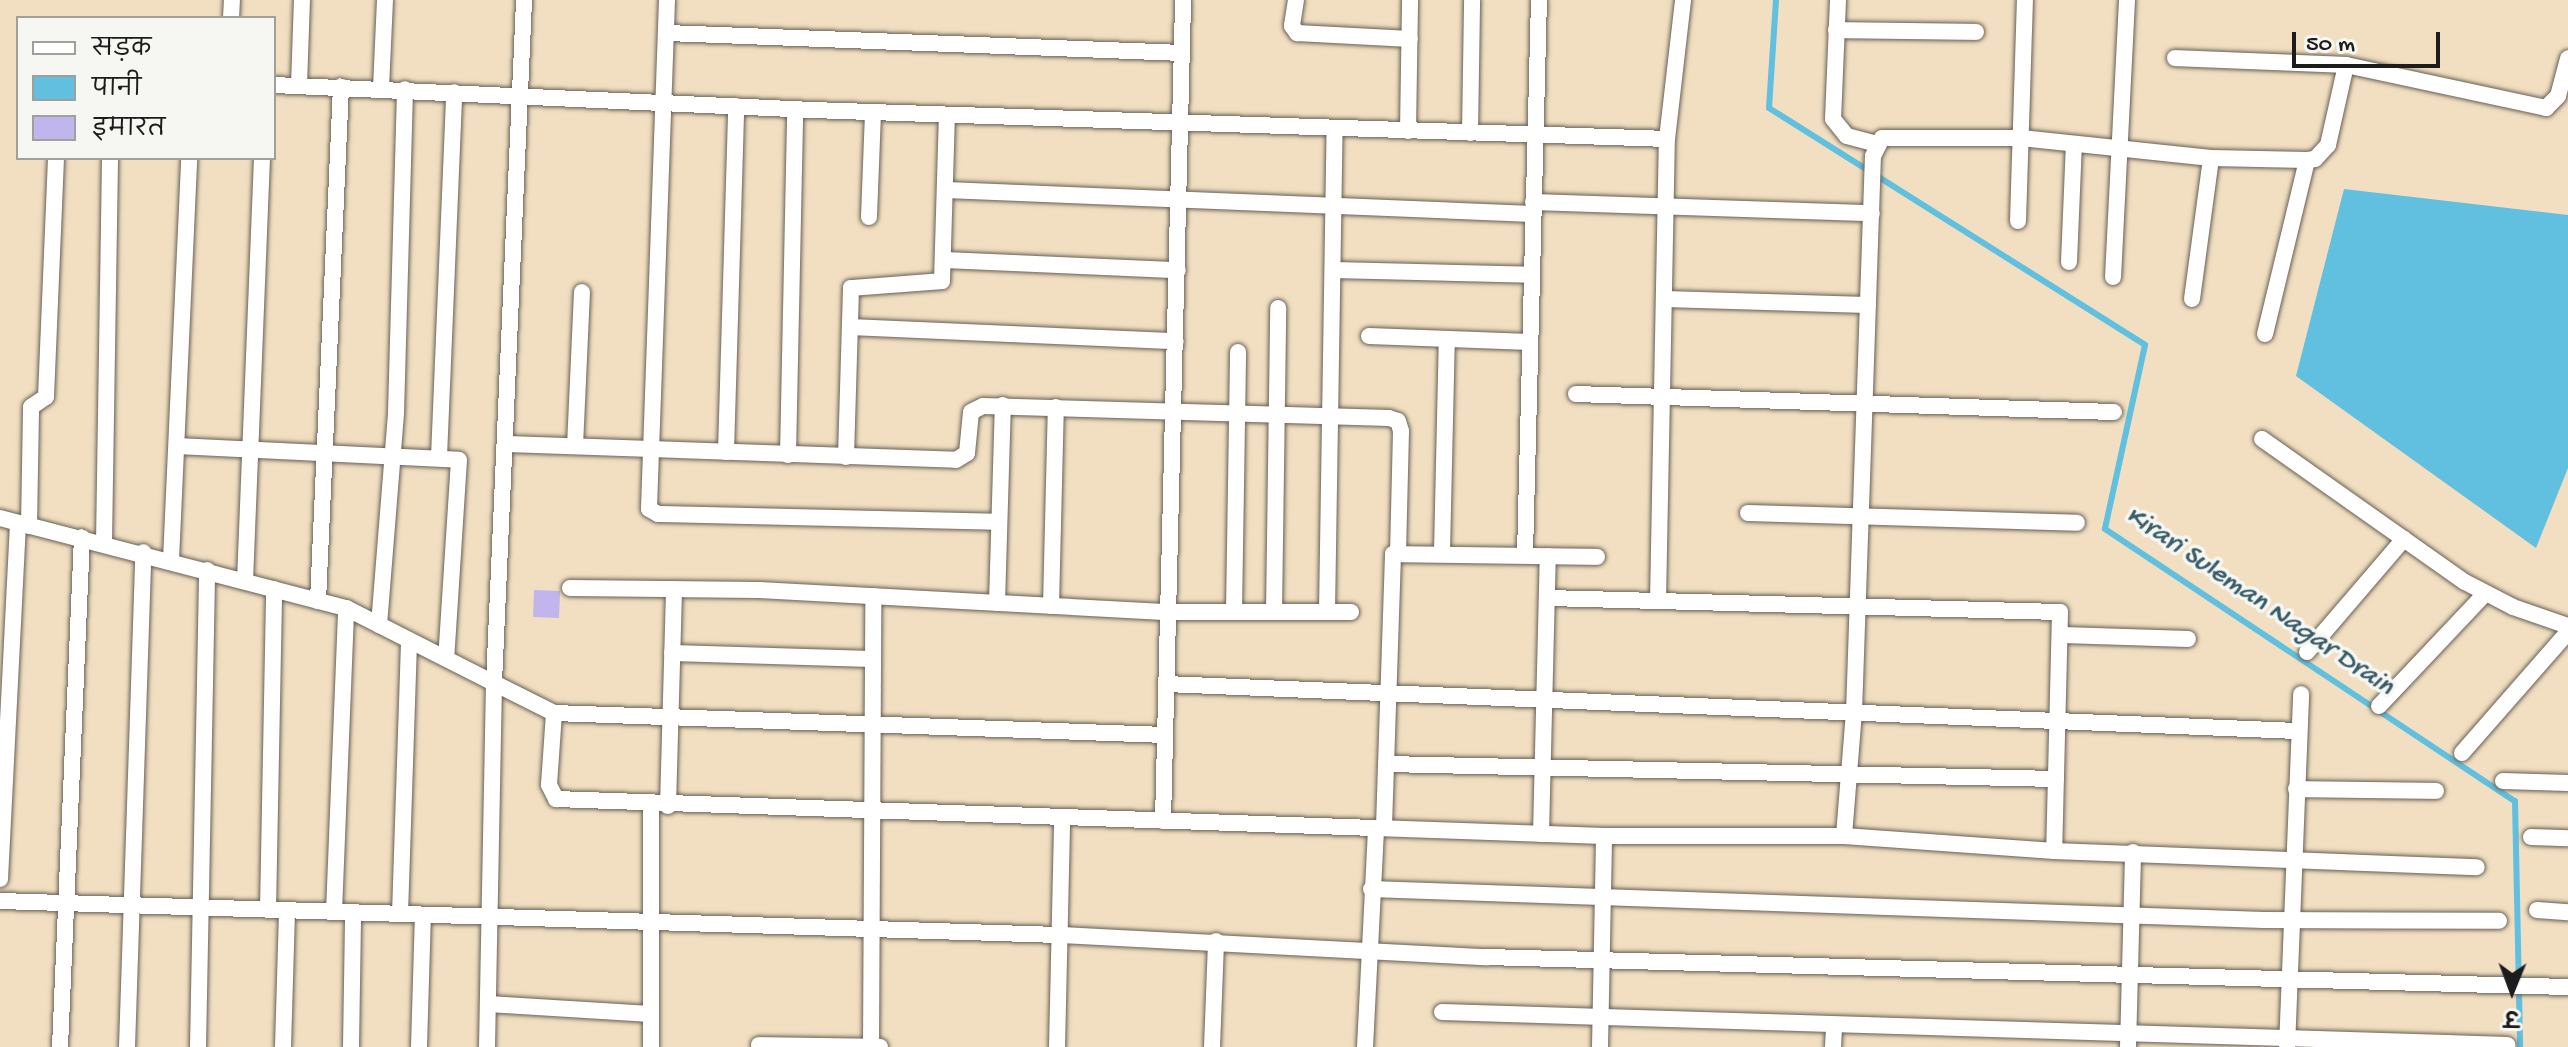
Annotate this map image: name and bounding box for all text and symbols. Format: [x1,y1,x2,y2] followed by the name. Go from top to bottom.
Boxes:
[16,16,276,160] legend
[2296,16,2444,66] scale bar
[2306,31,2355,60] text: 50 m
[92,36,151,65] text: सड़क
[92,76,141,105] text: पानी
[92,116,165,145] text: इमारत
[2118,500,2400,704] water label: Kirari Suleman Nagar Drain
[2472,951,2552,1031] north arrow
[2504,1002,2519,1028] text: उ

